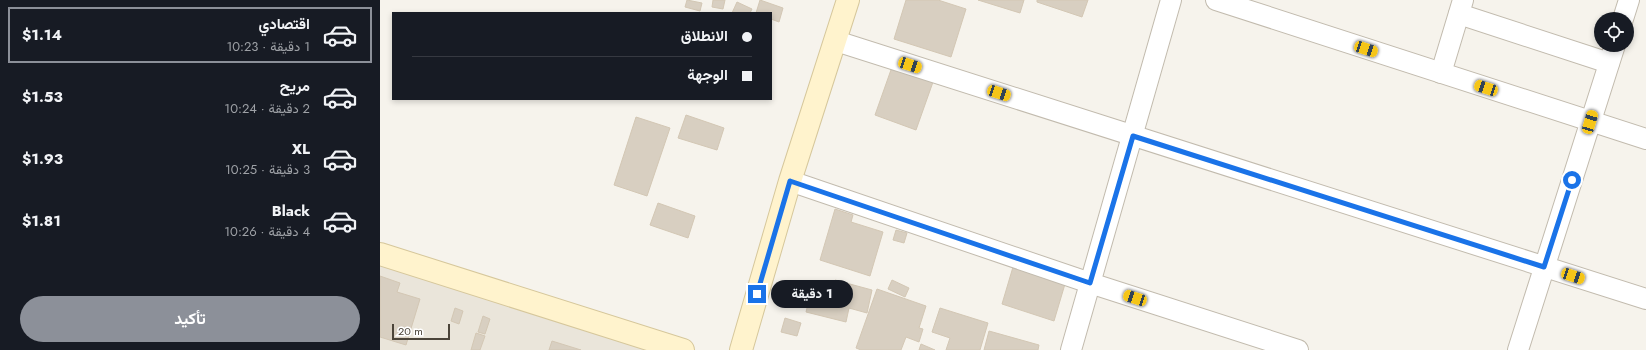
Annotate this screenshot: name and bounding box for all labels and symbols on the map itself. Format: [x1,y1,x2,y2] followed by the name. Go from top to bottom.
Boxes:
[1353,40,1379,58] car
[897,56,923,74] car
[1473,79,1499,97] car
[986,84,1012,102] car
[1581,109,1599,135] car
[1563,171,1581,189] route start
[1560,267,1586,285] car
[771,280,853,308] callout: 1 دقيقة
[748,285,766,303] route end
[1122,289,1148,307] car
[392,322,450,341] scale bar

